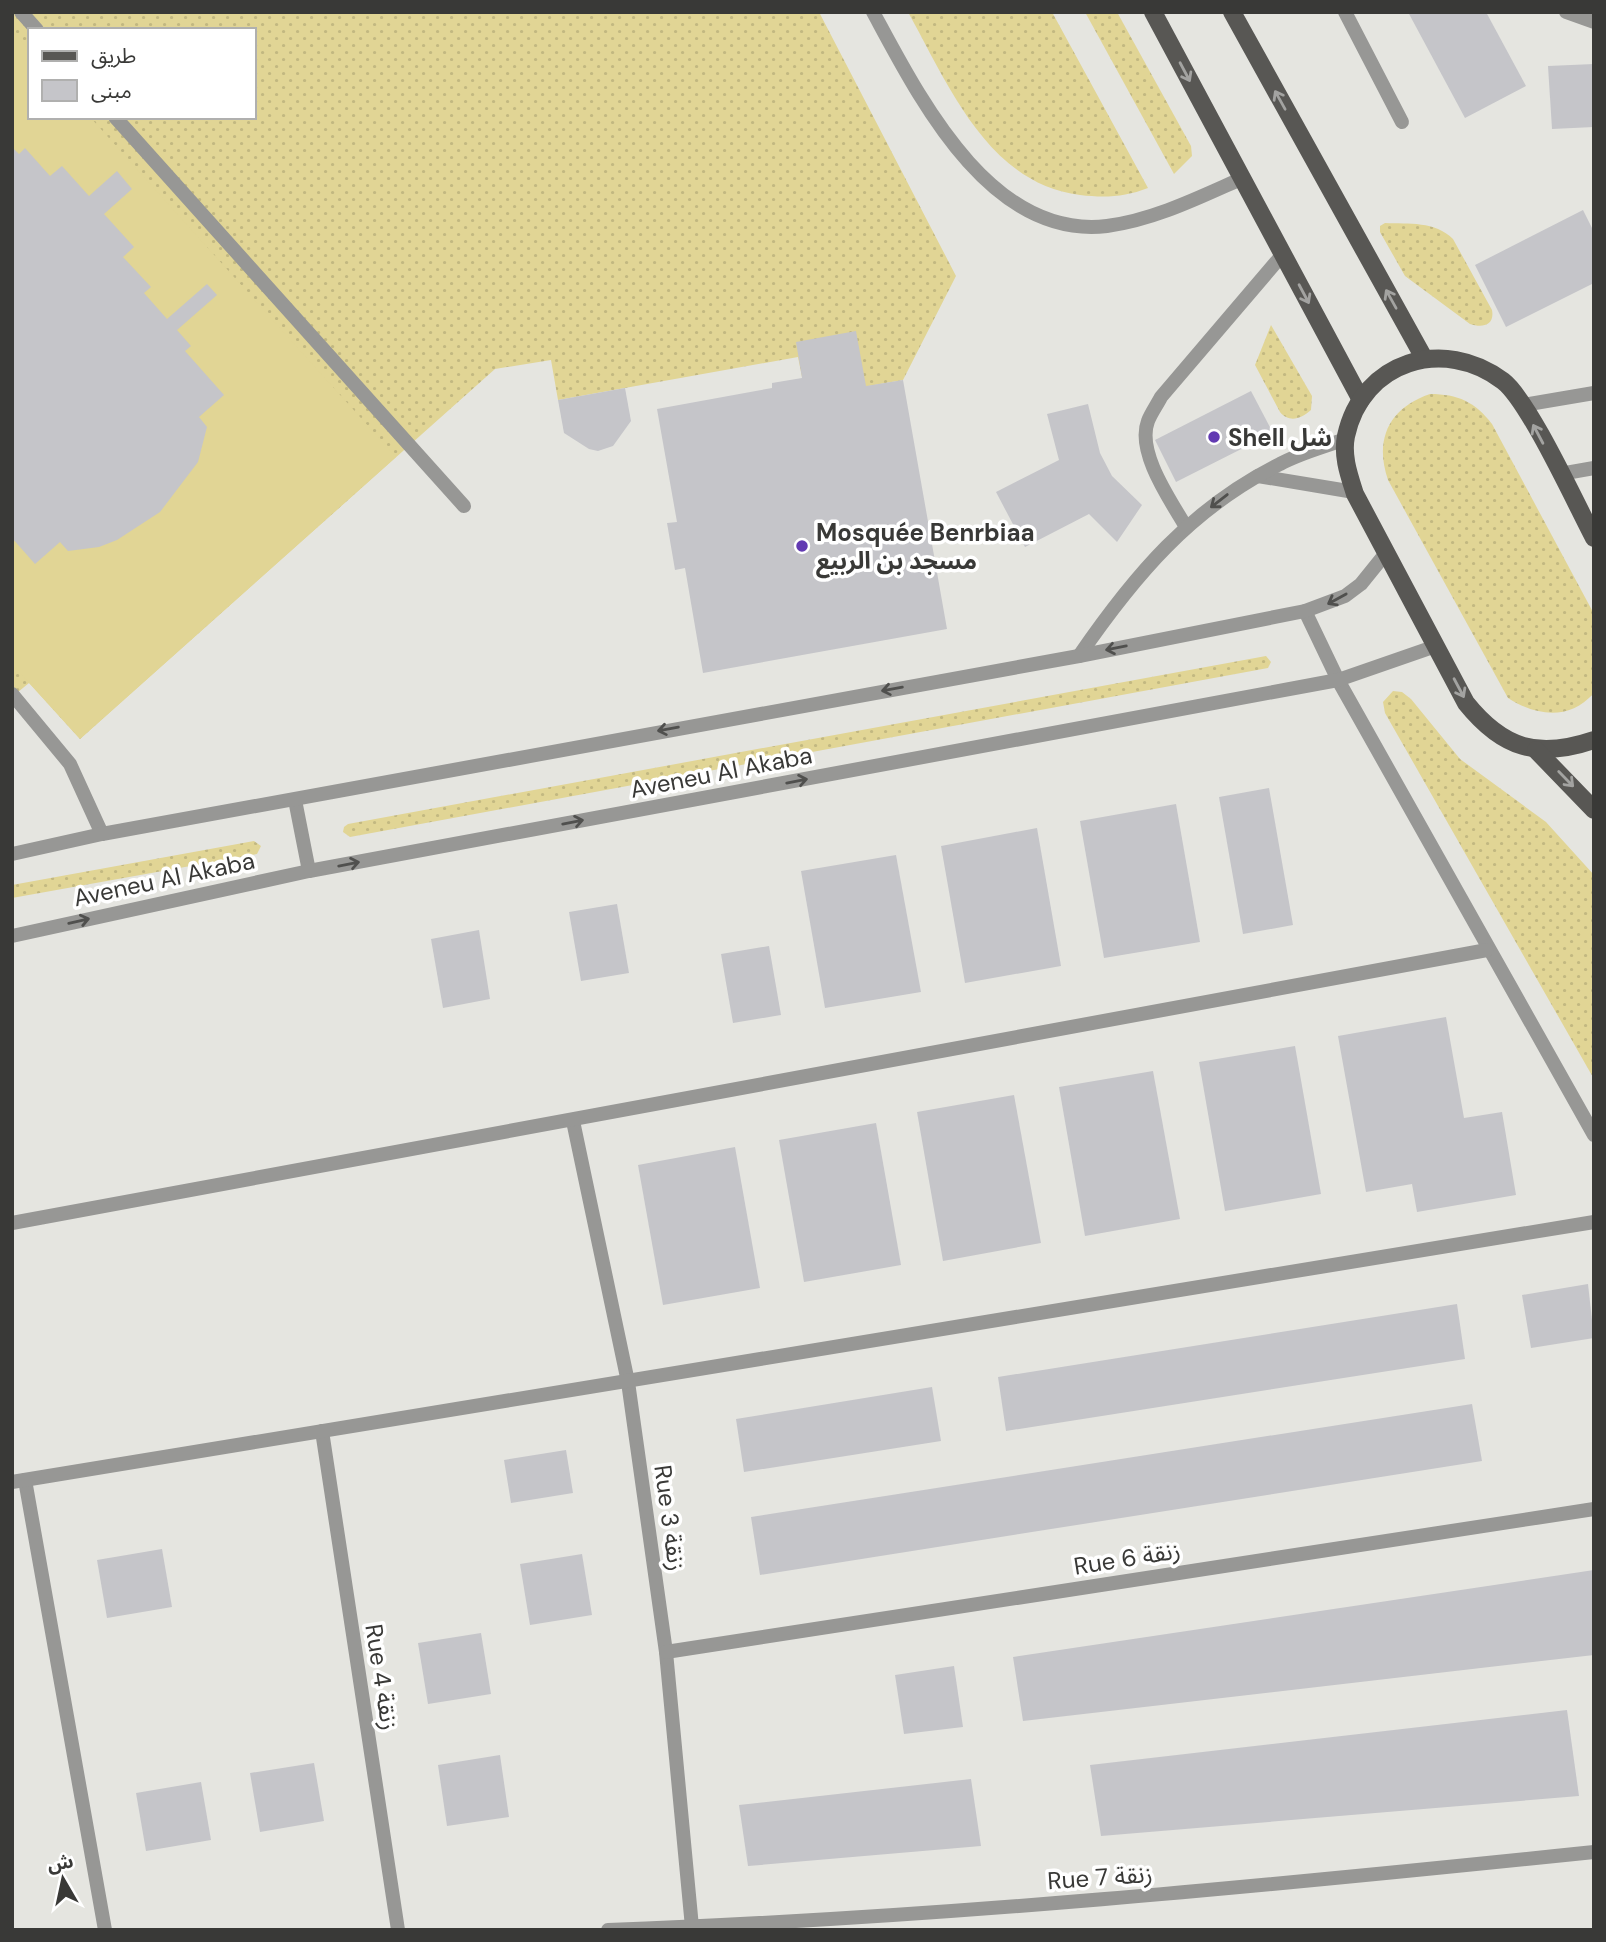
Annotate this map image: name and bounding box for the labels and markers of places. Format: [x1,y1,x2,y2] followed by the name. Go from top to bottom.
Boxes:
[1228,422,1332,453] place label: Shell شل
[1206,429,1222,445] marker: Shell شل
[816,517,1035,579] place label: Mosquée Benrbiaa مسجد بن الربيع
[794,538,810,554] marker: Mosquée Benrbiaa مسجد بن الربيع

